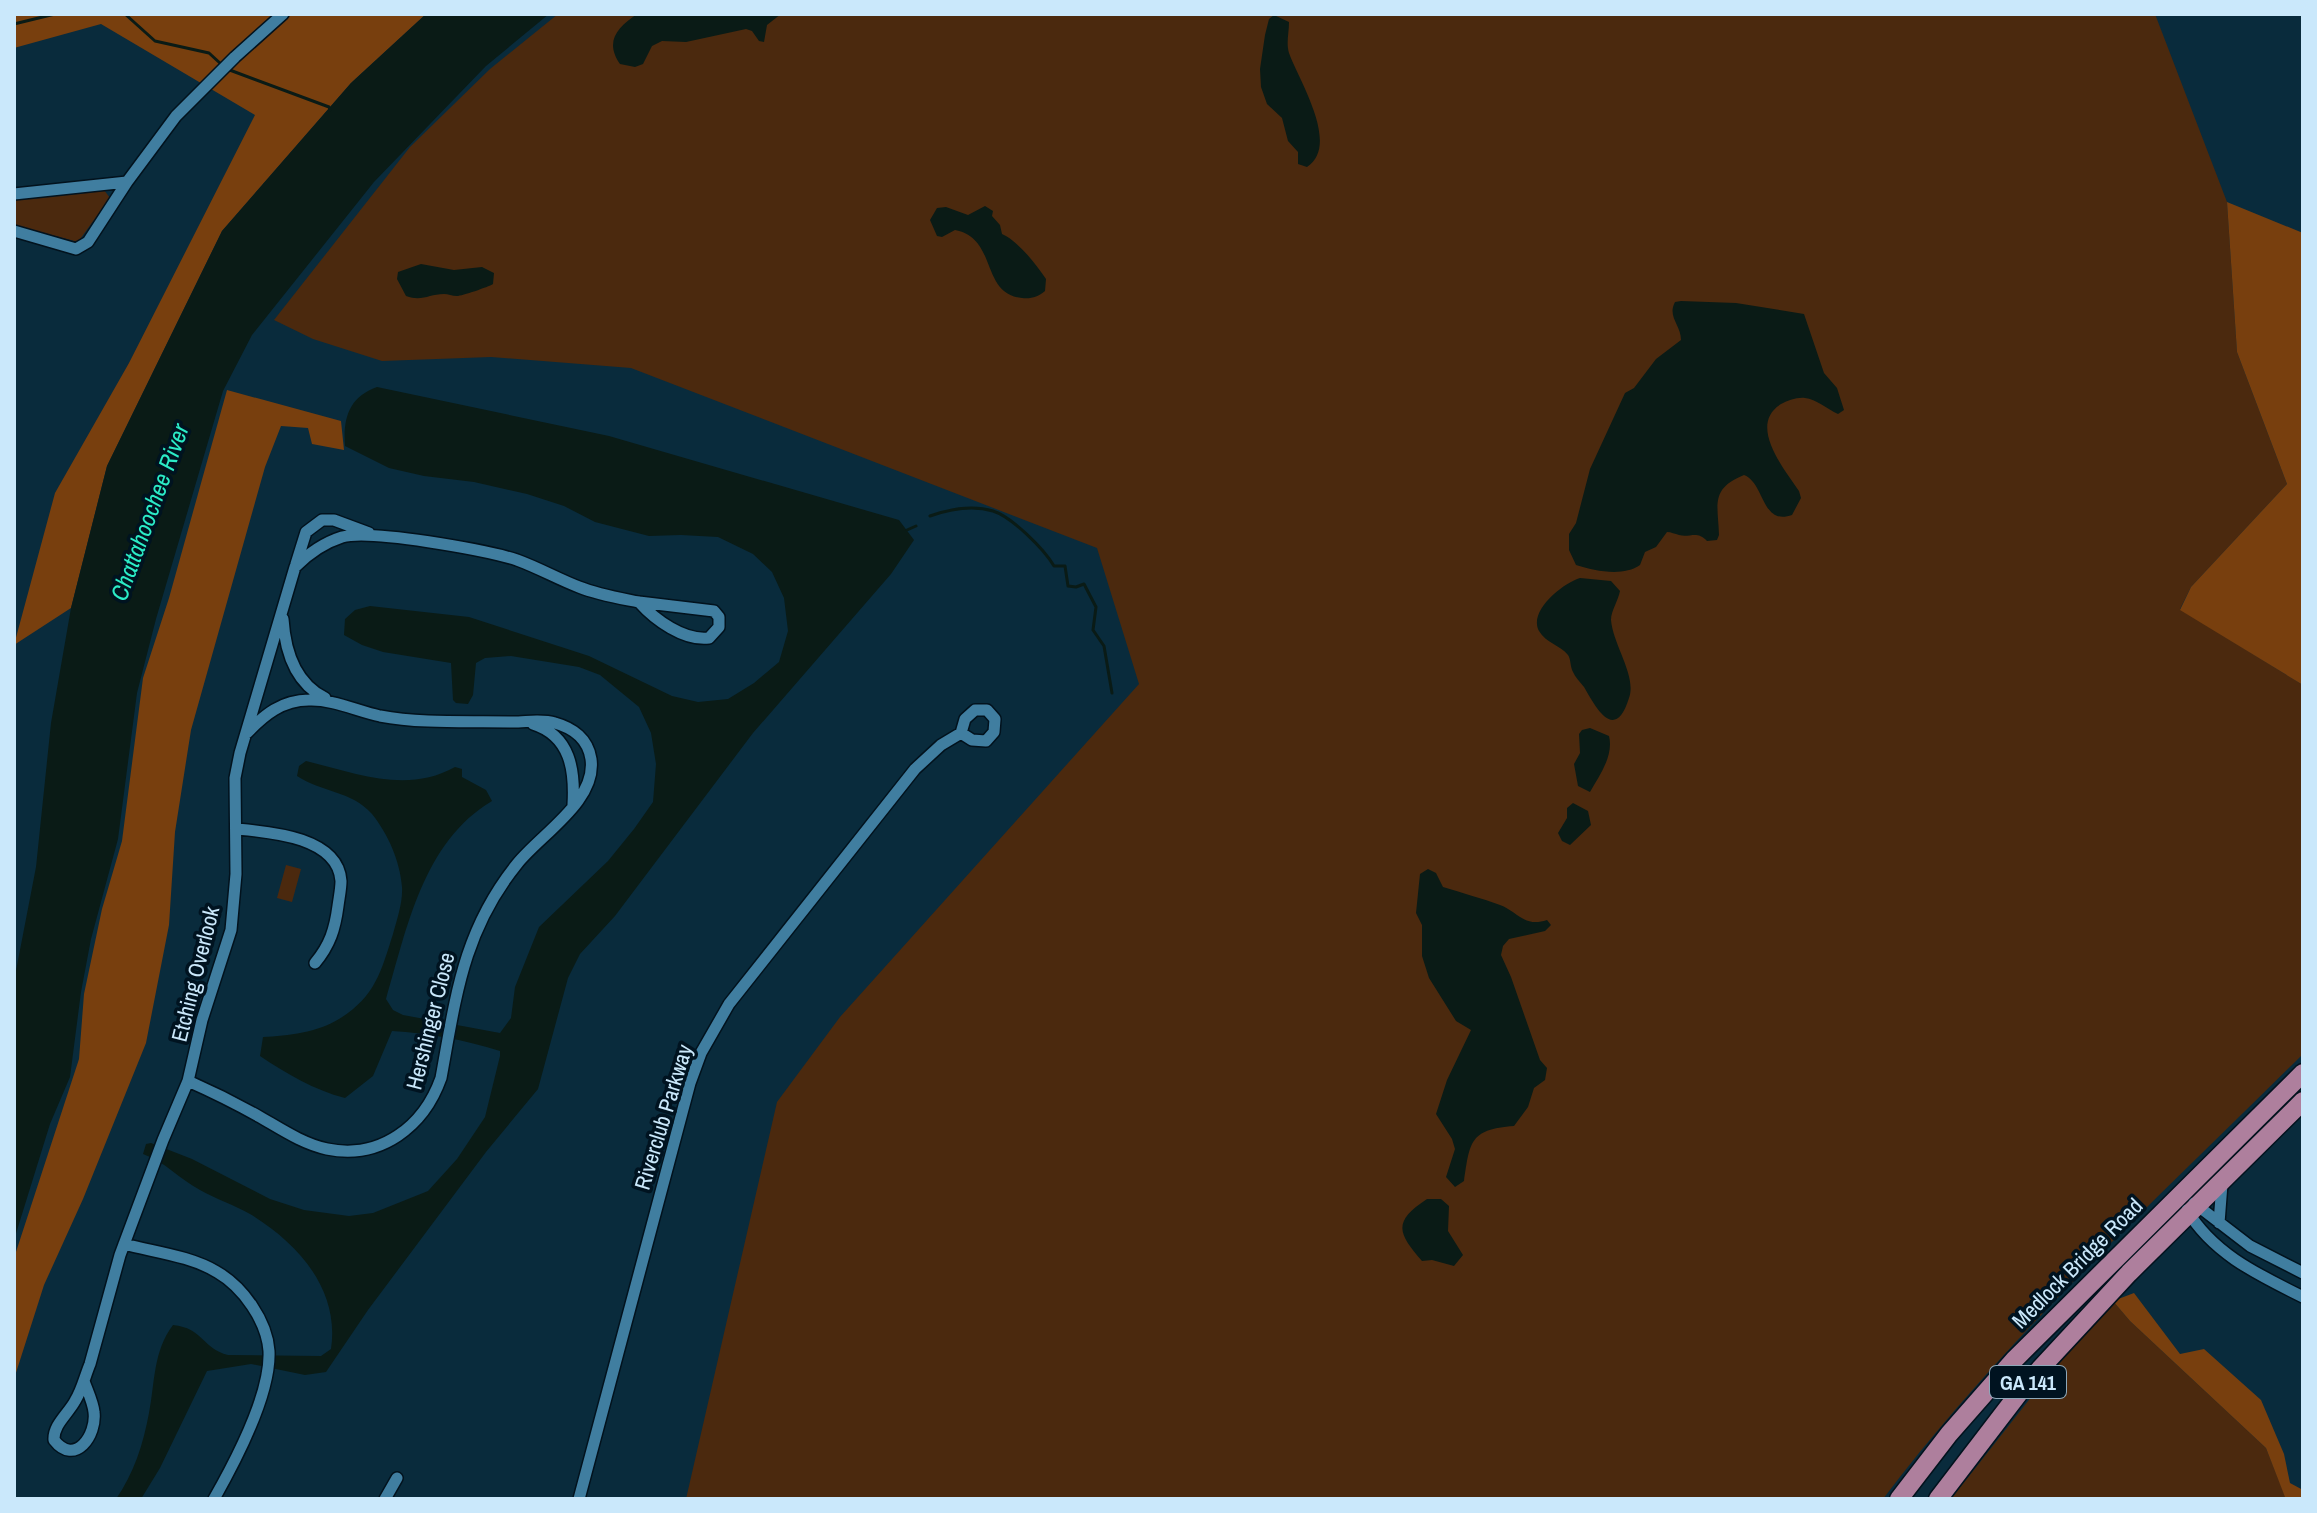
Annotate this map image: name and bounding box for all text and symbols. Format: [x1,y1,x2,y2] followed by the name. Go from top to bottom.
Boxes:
[102,418,196,605] water label: Chattahoochee River
[164,902,227,1045] street label: Etching Overlook
[398,949,462,1093] street label: Hershinger Close
[627,1041,699,1193] street label: Riverclub Parkway
[2005,1191,2149,1335] street label: Medlock Bridge Road
[1990,1366,2066,1398] road number: GA 141

